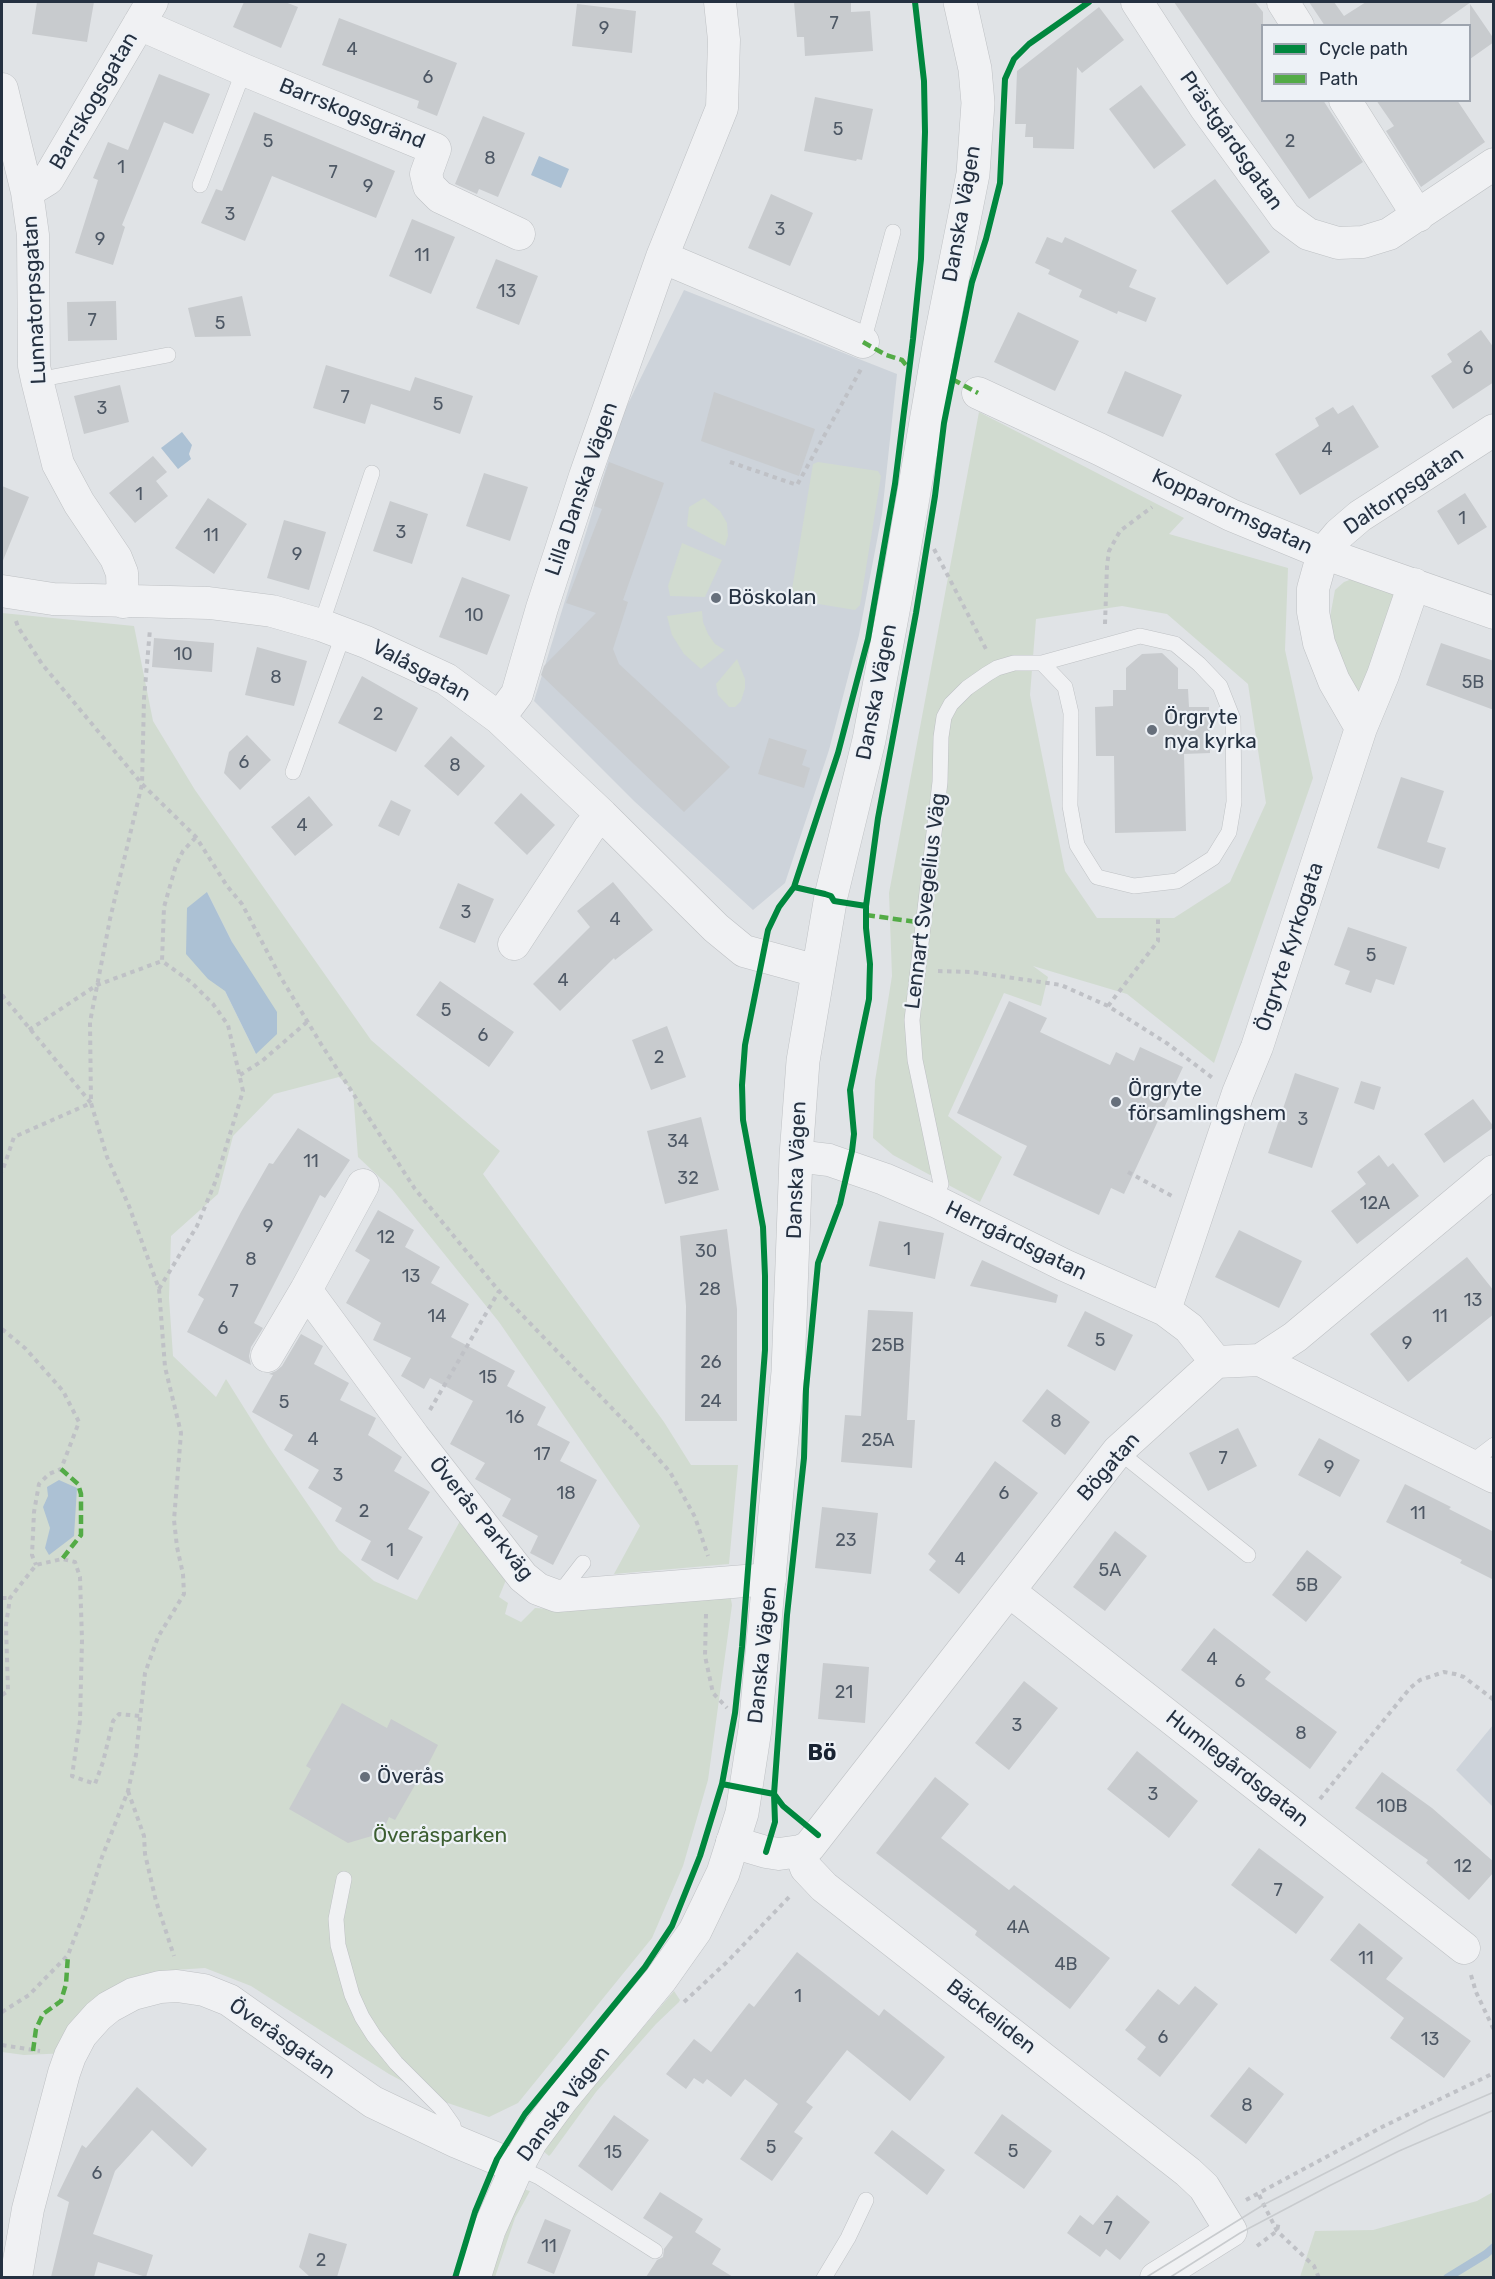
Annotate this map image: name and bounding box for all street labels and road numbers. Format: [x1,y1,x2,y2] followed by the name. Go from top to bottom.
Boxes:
[44,28,144,174] street label: Barrskogsgatan
[1174,67,1288,215] street label: Prästgårdsgatan
[275,73,429,155] street label: Barrskogsgränd
[938,144,986,284] street label: Danska Vägen
[18,215,52,385] street label: Lunnatorpsgatan
[540,399,624,579] street label: Lilla Danska Vägen
[1339,442,1469,540] street label: Daltorpsgatan
[1148,464,1316,560] street label: Kopparormsgatan
[851,622,903,762] street label: Danska Vägen
[367,634,475,708] street label: Valåsgatan
[900,792,952,1010] street label: Lennart Svegelius Väg
[1251,859,1329,1035] street label: Örgryte Kyrkogata
[782,1101,812,1239] street label: Danska Vägen
[941,1196,1091,1286] street label: Herrgårdsgatan
[1072,1428,1146,1506] street label: Bögatan
[424,1452,538,1586] street label: Överås Parkväg
[743,1585,783,1725] street label: Danska Vägen
[1160,1705,1314,1833] street label: Humlegårdsgatan
[941,1974,1041,2060] street label: Bäckeliden
[224,1993,340,2085] street label: Överåsgatan
[512,2041,616,2167] street label: Danska Vägen

